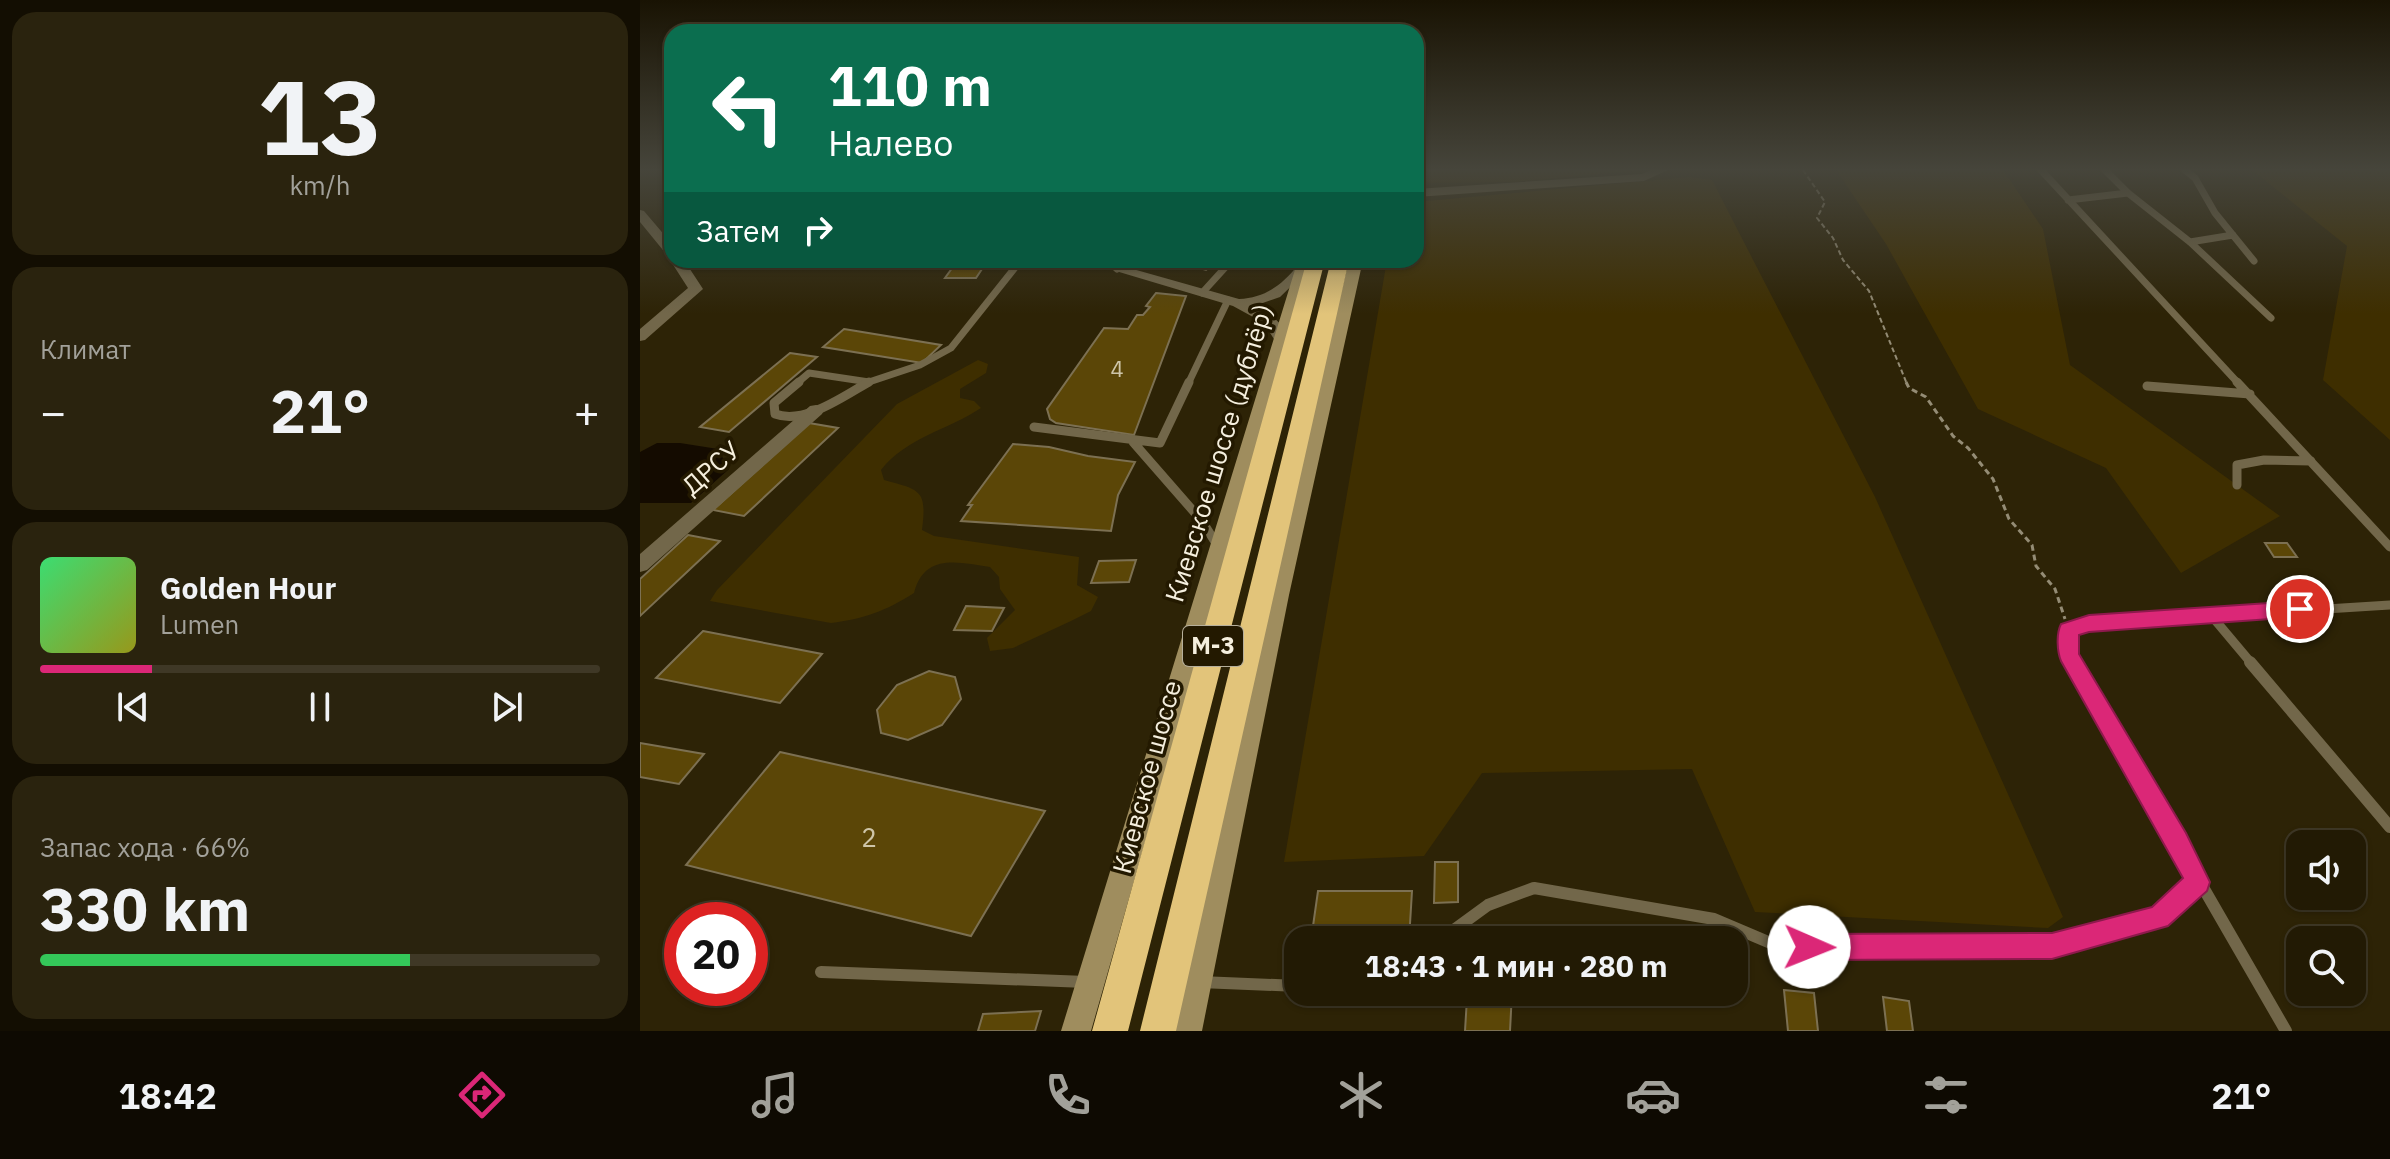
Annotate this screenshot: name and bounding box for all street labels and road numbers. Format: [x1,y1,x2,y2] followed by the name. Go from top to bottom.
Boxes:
[1156,300,1280,606] street label: Киевское шоссе (дублёр)
[674,433,746,502] street label: ДРСУ
[1183,626,1243,666] road number: М-3
[1104,677,1188,877] street label: Киевское шоссе

